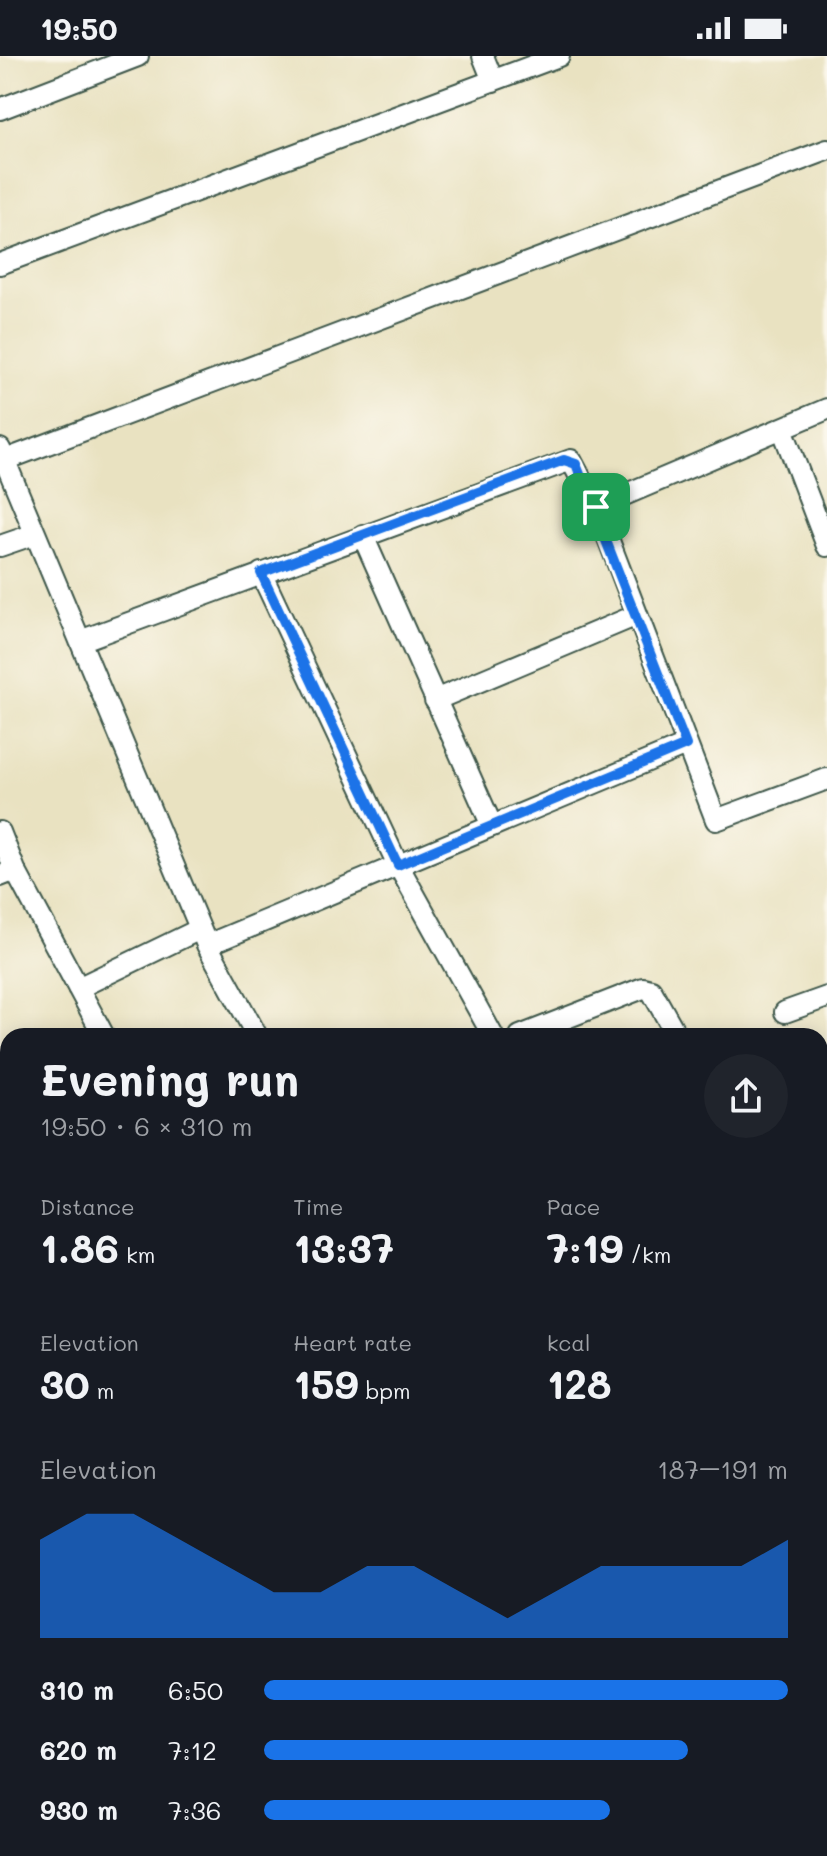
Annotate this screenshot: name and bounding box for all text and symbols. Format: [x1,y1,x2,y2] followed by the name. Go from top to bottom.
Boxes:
[40,8,118,48] text: 19:50
[562,473,630,541] pin
[574,485,618,529] icon: arrive
[40,1050,299,1107] text: Evening run
[704,1054,788,1138] button: share
[40,1109,253,1143] text: 19:50 · 6 × 310 m
[40,1192,135,1221] text: Distance
[293,1192,343,1221] text: Time
[547,1192,600,1221] text: Pace
[40,1221,119,1273] text: 1.86
[293,1221,394,1273] text: 13:37
[547,1221,623,1273] text: 7:19
[119,1240,155,1269] text: km
[623,1240,671,1269] text: /km
[40,1328,139,1357] text: Elevation
[293,1328,412,1357] text: Heart rate
[547,1328,591,1357] text: kcal
[40,1357,90,1409] text: 30
[293,1357,358,1409] text: 159
[547,1357,612,1409] text: 128
[90,1376,114,1405] text: m
[358,1376,411,1405] text: bpm
[40,1452,157,1486] text: Elevation
[657,1452,788,1486] text: 187–191 m
[40,1673,114,1707] text: 310 m
[168,1673,223,1707] text: 6:50
[40,1733,117,1767] text: 620 m
[168,1733,217,1767] text: 7:12
[40,1793,118,1827] text: 930 m
[168,1793,221,1827] text: 7:36

